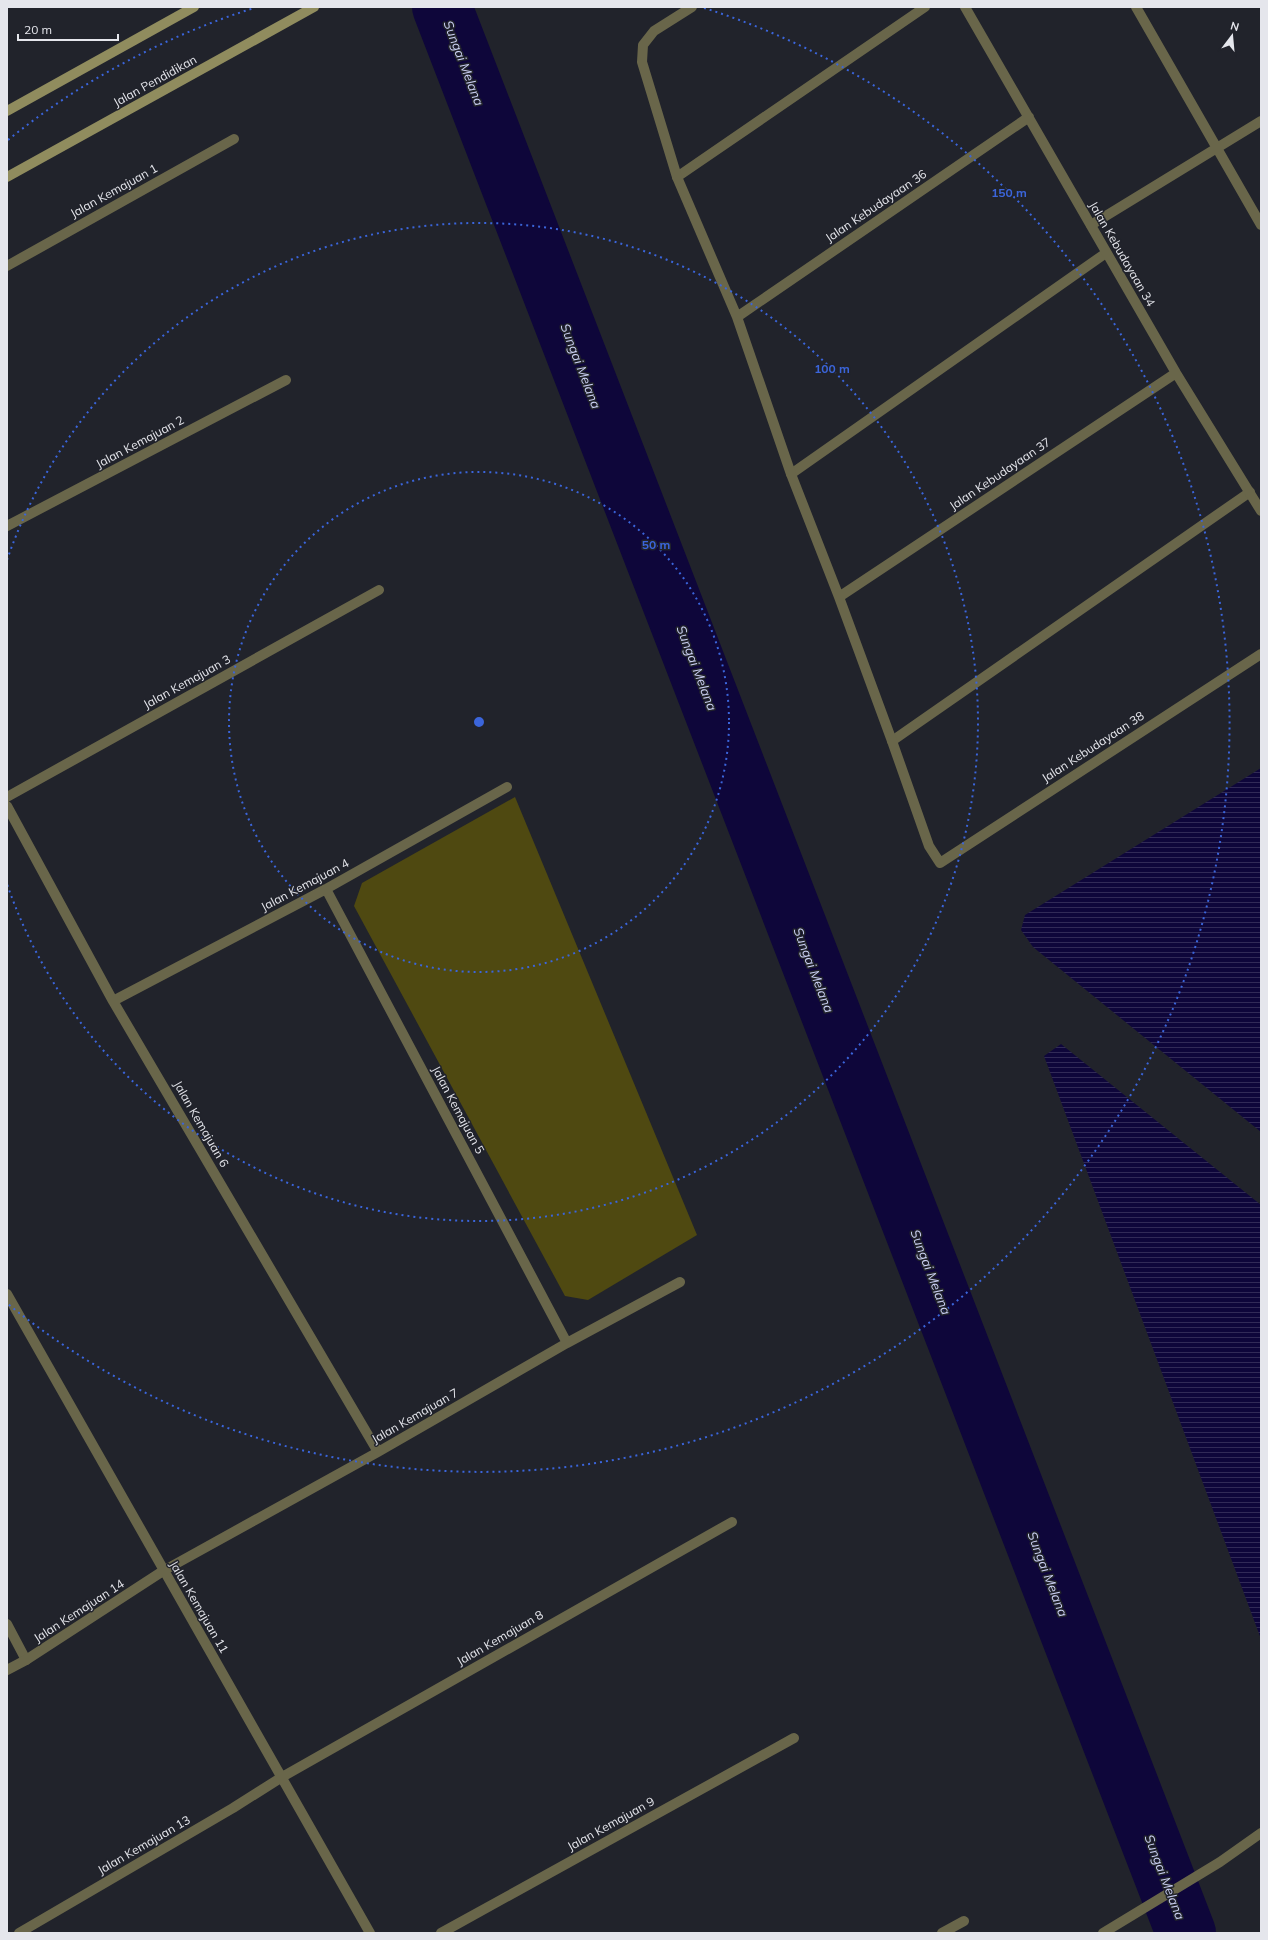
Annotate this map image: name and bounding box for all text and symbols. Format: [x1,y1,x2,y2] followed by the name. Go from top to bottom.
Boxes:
[18,16,118,42] scale bar
[1212,16,1252,56] north arrow
[440,18,488,108] water label: Sungai Melana
[1229,19,1241,34] text: N
[24,22,52,37] text: 20 m
[110,51,199,110] street label: Jalan Pendidikan
[68,160,160,221] street label: Jalan Kemajuan 1
[822,166,929,245] street label: Jalan Kebudayaan 36
[991,185,1027,200] text: 150 m
[1086,198,1159,309] street label: Jalan Kebudayaan 34
[557,321,605,411] water label: Sungai Melana
[814,361,850,376] text: 100 m
[93,412,186,471] street label: Jalan Kemajuan 2
[946,434,1053,513] street label: Jalan Kebudayaan 37
[642,537,670,552] text: 50 m
[673,623,721,713] water label: Sungai Melana
[141,651,233,712] street label: Jalan Kemajuan 3
[1039,708,1147,785] street label: Jalan Kebudayaan 38
[472,715,486,729] centre of rings
[258,855,351,914] street label: Jalan Kemajuan 4
[790,925,838,1015] water label: Sungai Melana
[429,1063,488,1156] street label: Jalan Kemajuan 5
[171,1078,232,1170] street label: Jalan Kemajuan 6
[907,1227,955,1317] water label: Sungai Melana
[369,1385,461,1446] street label: Jalan Kemajuan 7
[1024,1529,1072,1619] water label: Sungai Melana
[167,1558,232,1656] street label: Jalan Kemajuan 11
[31,1576,127,1645] street label: Jalan Kemajuan 14
[454,1607,546,1668] street label: Jalan Kemajuan 8
[565,1793,657,1854] street label: Jalan Kemajuan 9
[95,1812,193,1877] street label: Jalan Kemajuan 13
[1141,1832,1189,1922] water label: Sungai Melana

